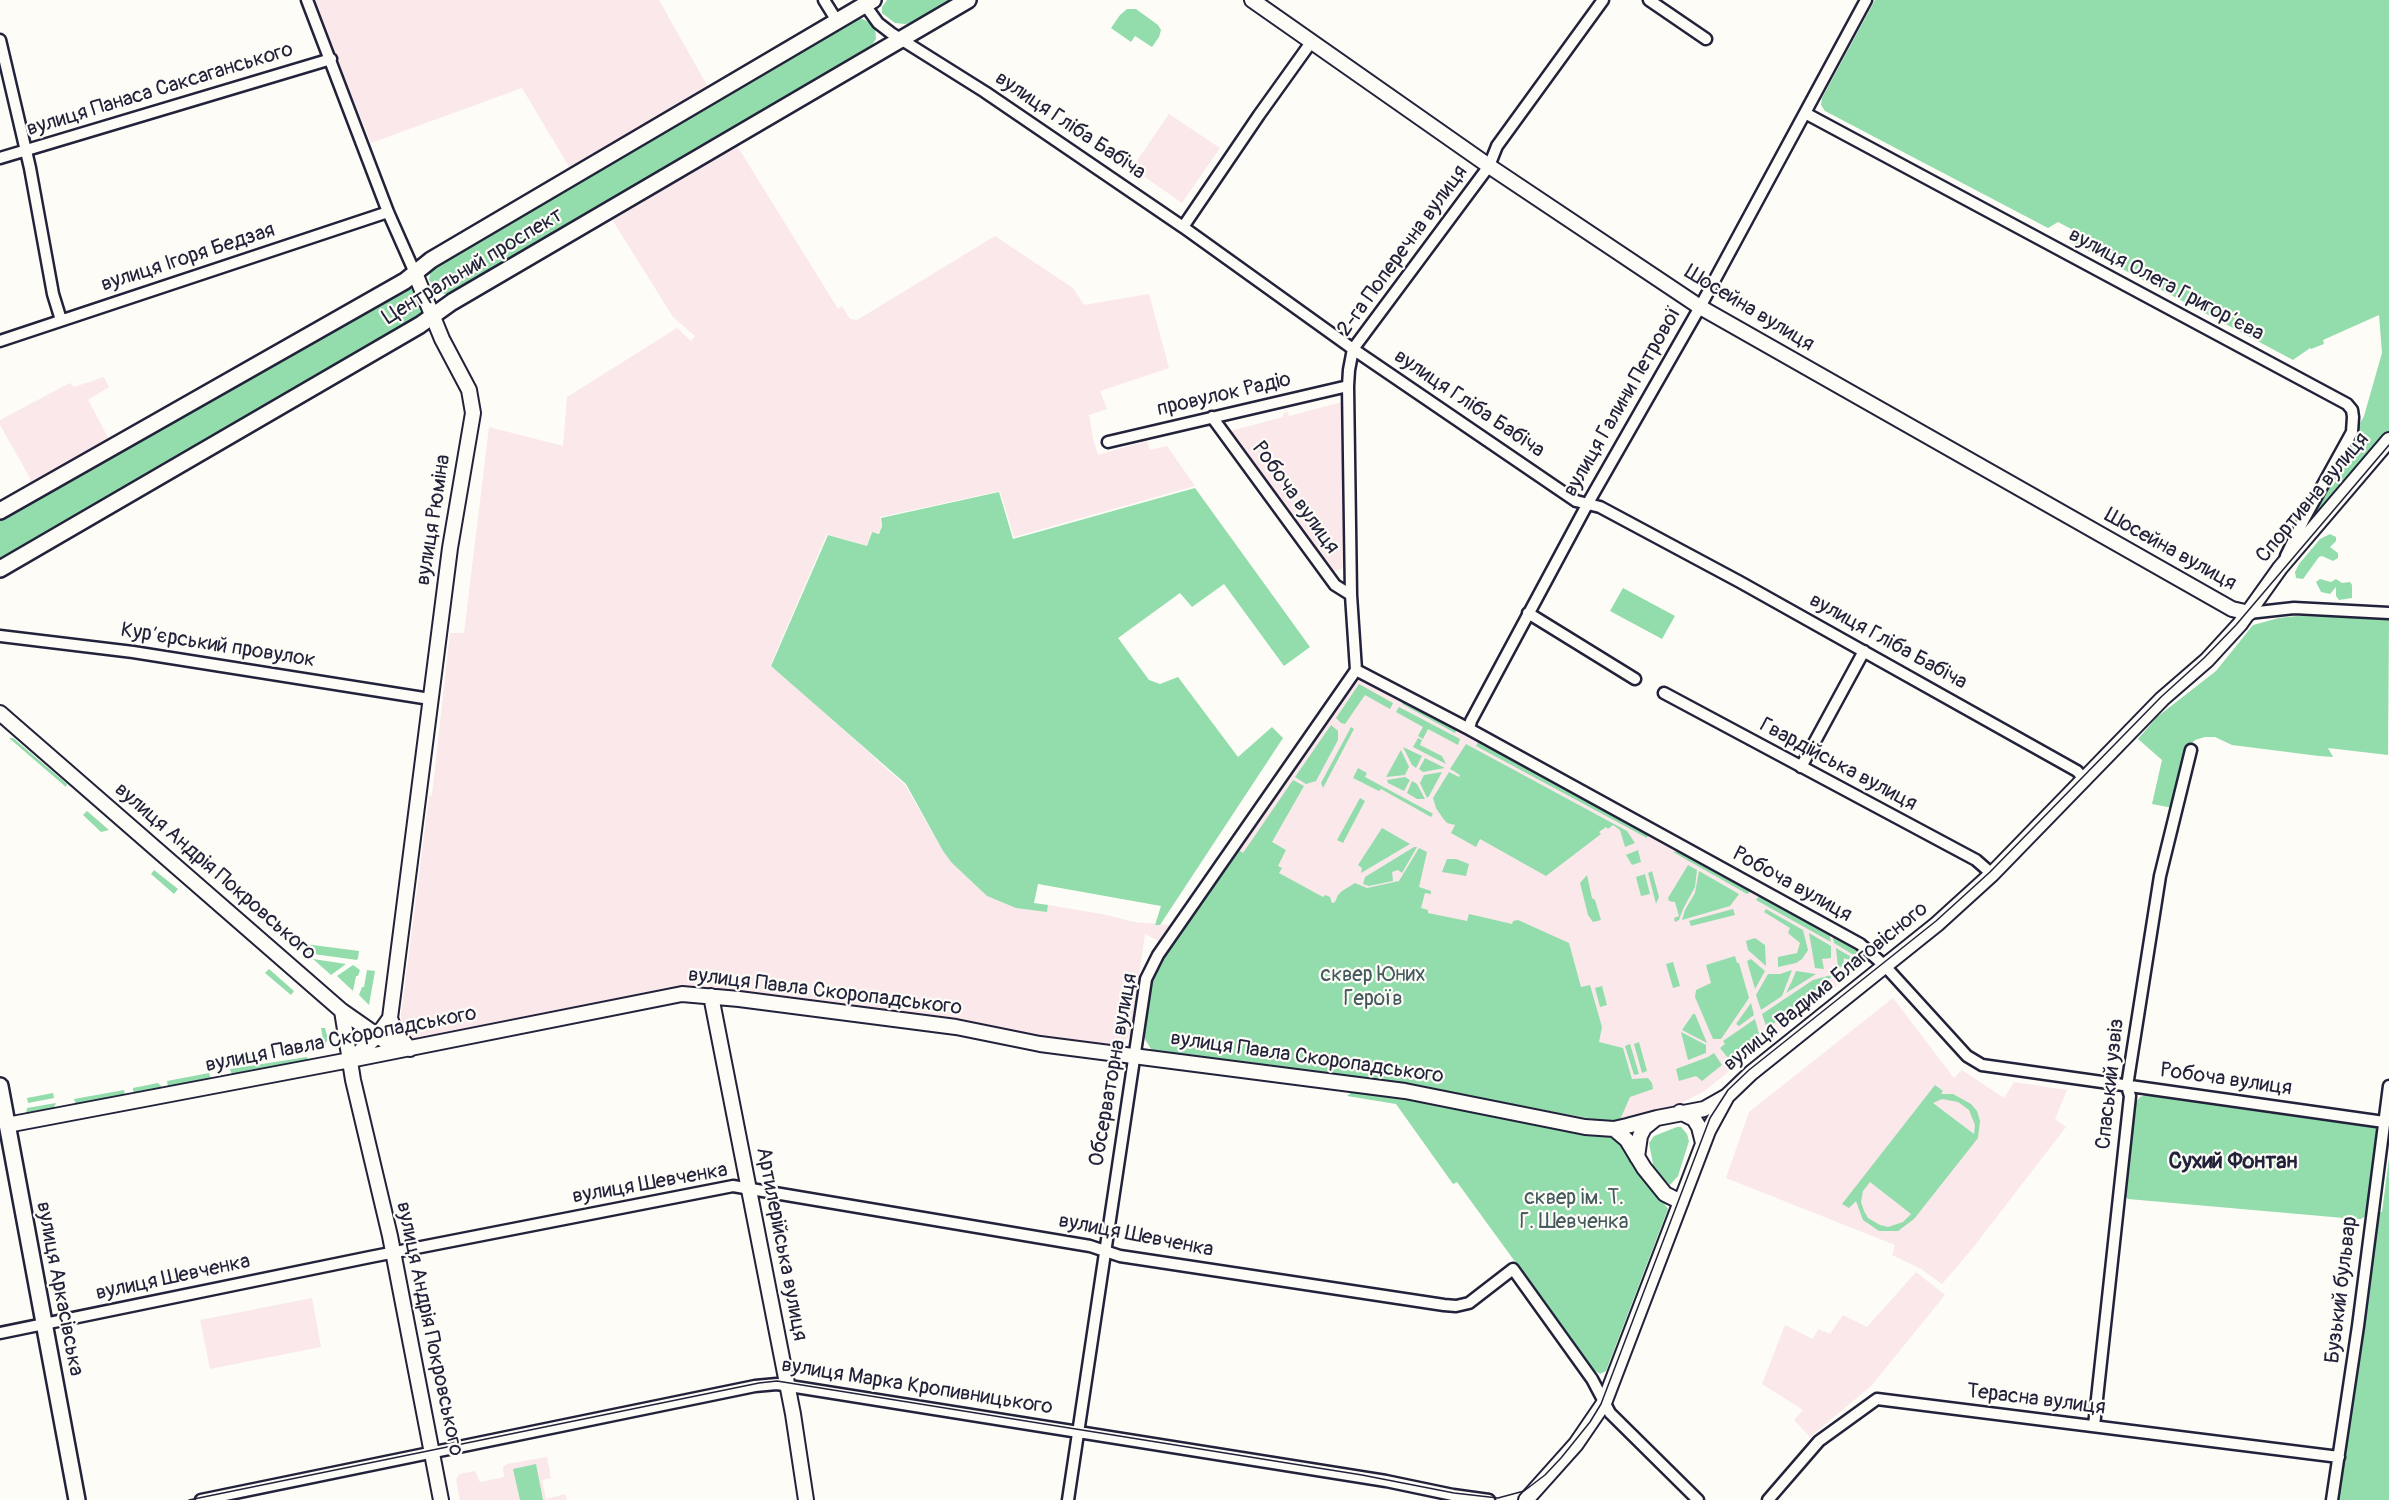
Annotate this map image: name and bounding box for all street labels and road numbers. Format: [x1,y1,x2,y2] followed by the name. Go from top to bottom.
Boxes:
[24,37,296,143] street label: вулиця Панаса Саксаганського
[990,66,1150,186] street label: вулиця Гліба Бабіча
[1332,160,1474,342] street label: 2-га Поперечна вулиця
[378,203,568,331] street label: Центральний проспект
[98,218,278,298] street label: вулиця Ігоря Бедзая
[2064,223,2268,347] street label: вулиця Олега Григорʼєва
[1679,260,1819,358] street label: Шосейна вулиця
[1558,302,1688,502] street label: вулиця Галини Петрової
[1389,344,1549,464] street label: вулиця Гліба Бабіча
[1155,367,1293,423] street label: провулок Радіо
[2251,428,2375,568] street label: Спортивна вулиця
[1246,437,1344,559] street label: Робоча вулиця
[411,453,457,587] street label: вулиця Рюміна
[2100,503,2240,597] street label: Шосейна вулиця
[1805,588,1971,696] street label: вулиця Гліба Бабіча
[119,618,317,674] street label: Курʼєрський провулок
[1755,713,1921,817] street label: Гвардійська вулиця
[109,777,321,967] street label: вулиця Андрія Покровського
[1728,842,1856,928] street label: Робоча вулиця
[1719,897,1933,1077] street label: вулиця Вадима Благовісного
[687,963,963,1021] street label: вулиця Павла Скоропадського
[1085,971,1143,1169] street label: Обсерваторна вулиця
[203,1001,479,1079] street label: вулиця Павла Скоропадського
[2092,1017,2130,1151] street label: Спаський узвіз
[1169,1026,1445,1090] street label: вулиця Павла Скоропадського
[2159,1058,2293,1102] street label: Робоча вулиця
[750,1145,812,1343] street label: Артилерійська вулиця
[570,1158,730,1210] street label: вулиця Шевченка
[30,1200,88,1378] street label: вулиця Аркасівська
[390,1200,468,1458] street label: вулиця Андрія Покровського
[1056,1209,1216,1263] street label: вулиця Шевченка
[2320,1215,2364,1365] street label: Бузький бульвар
[94,1249,252,1307] street label: вулиця Шевченка
[780,1353,1054,1421] street label: вулиця Марка Кропивницького
[1965,1379,2107,1421] street label: Терасна вулиця

